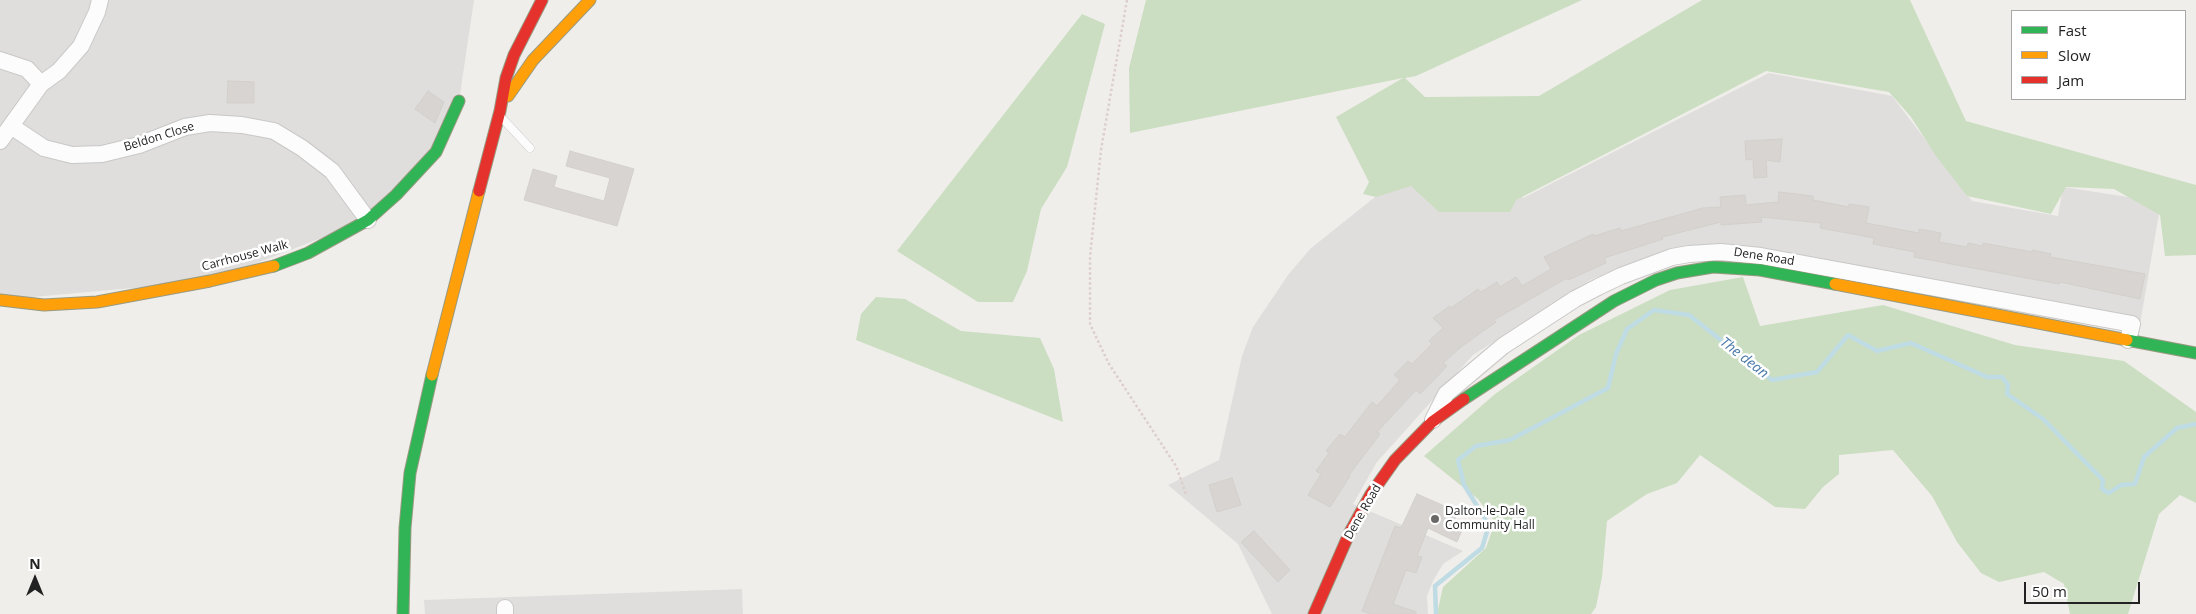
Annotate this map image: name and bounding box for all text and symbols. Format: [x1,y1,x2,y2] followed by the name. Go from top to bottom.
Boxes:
[2011,10,2186,100] legend
[2058,20,2087,40] text: Fast
[2058,45,2091,65] text: Slow
[2058,70,2084,90] text: Jam
[122,119,196,155] street label: Beldon Close
[200,238,290,274] street label: Carrhouse Walk
[1733,245,1795,269] street label: Dene Road
[1716,334,1772,382] water label: The dean
[1341,482,1385,542] street label: Dene Road
[1445,505,1535,533] place label: Dalton-le-Dale Community Hall
[1429,513,1441,525] marker: Dalton-le-Dale Community Hall
[10,554,60,604] north arrow
[29,554,41,573] text: N
[2026,572,2142,604] scale bar
[2032,581,2067,601] text: 50 m

